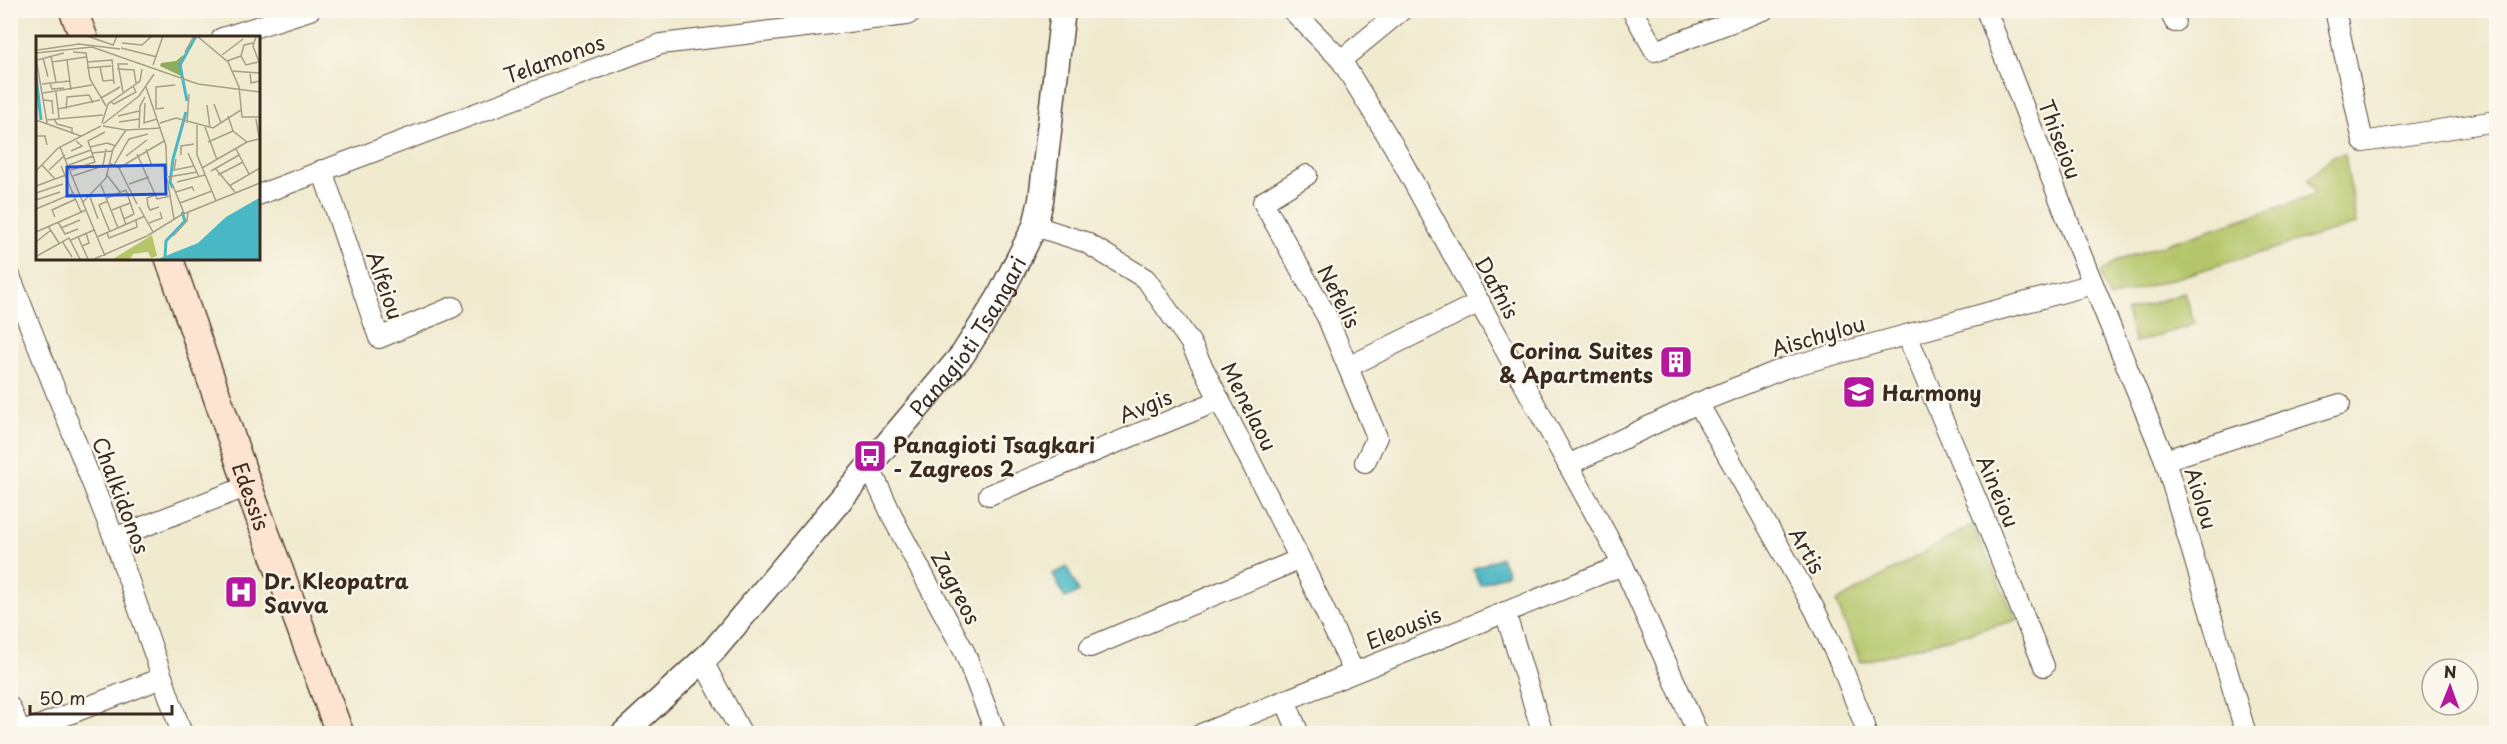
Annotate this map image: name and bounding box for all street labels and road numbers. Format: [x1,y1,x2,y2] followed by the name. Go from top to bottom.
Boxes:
[499,25,609,91] street label: Telamonos
[2031,95,2091,183] street label: Thiseiou
[359,246,413,324] street label: Alfeiou
[901,250,1033,423] street label: Panagioti Tsangari
[1468,250,1528,324] street label: Dafnis
[1310,259,1370,333] street label: Nefelis
[1767,306,1869,364] street label: Aischylou
[1214,356,1286,456] street label: Menelaou
[1113,380,1177,430] street label: Avgis
[85,432,159,558] street label: Chalkidonos
[1970,450,2028,532] street label: Aineiou
[225,458,279,534] street label: Edessis
[2177,463,2227,533] street label: Aiolou
[1782,521,1834,579] street label: Artis
[924,544,990,630] street label: Zagreos
[1361,597,1445,657] street label: Eleousis

